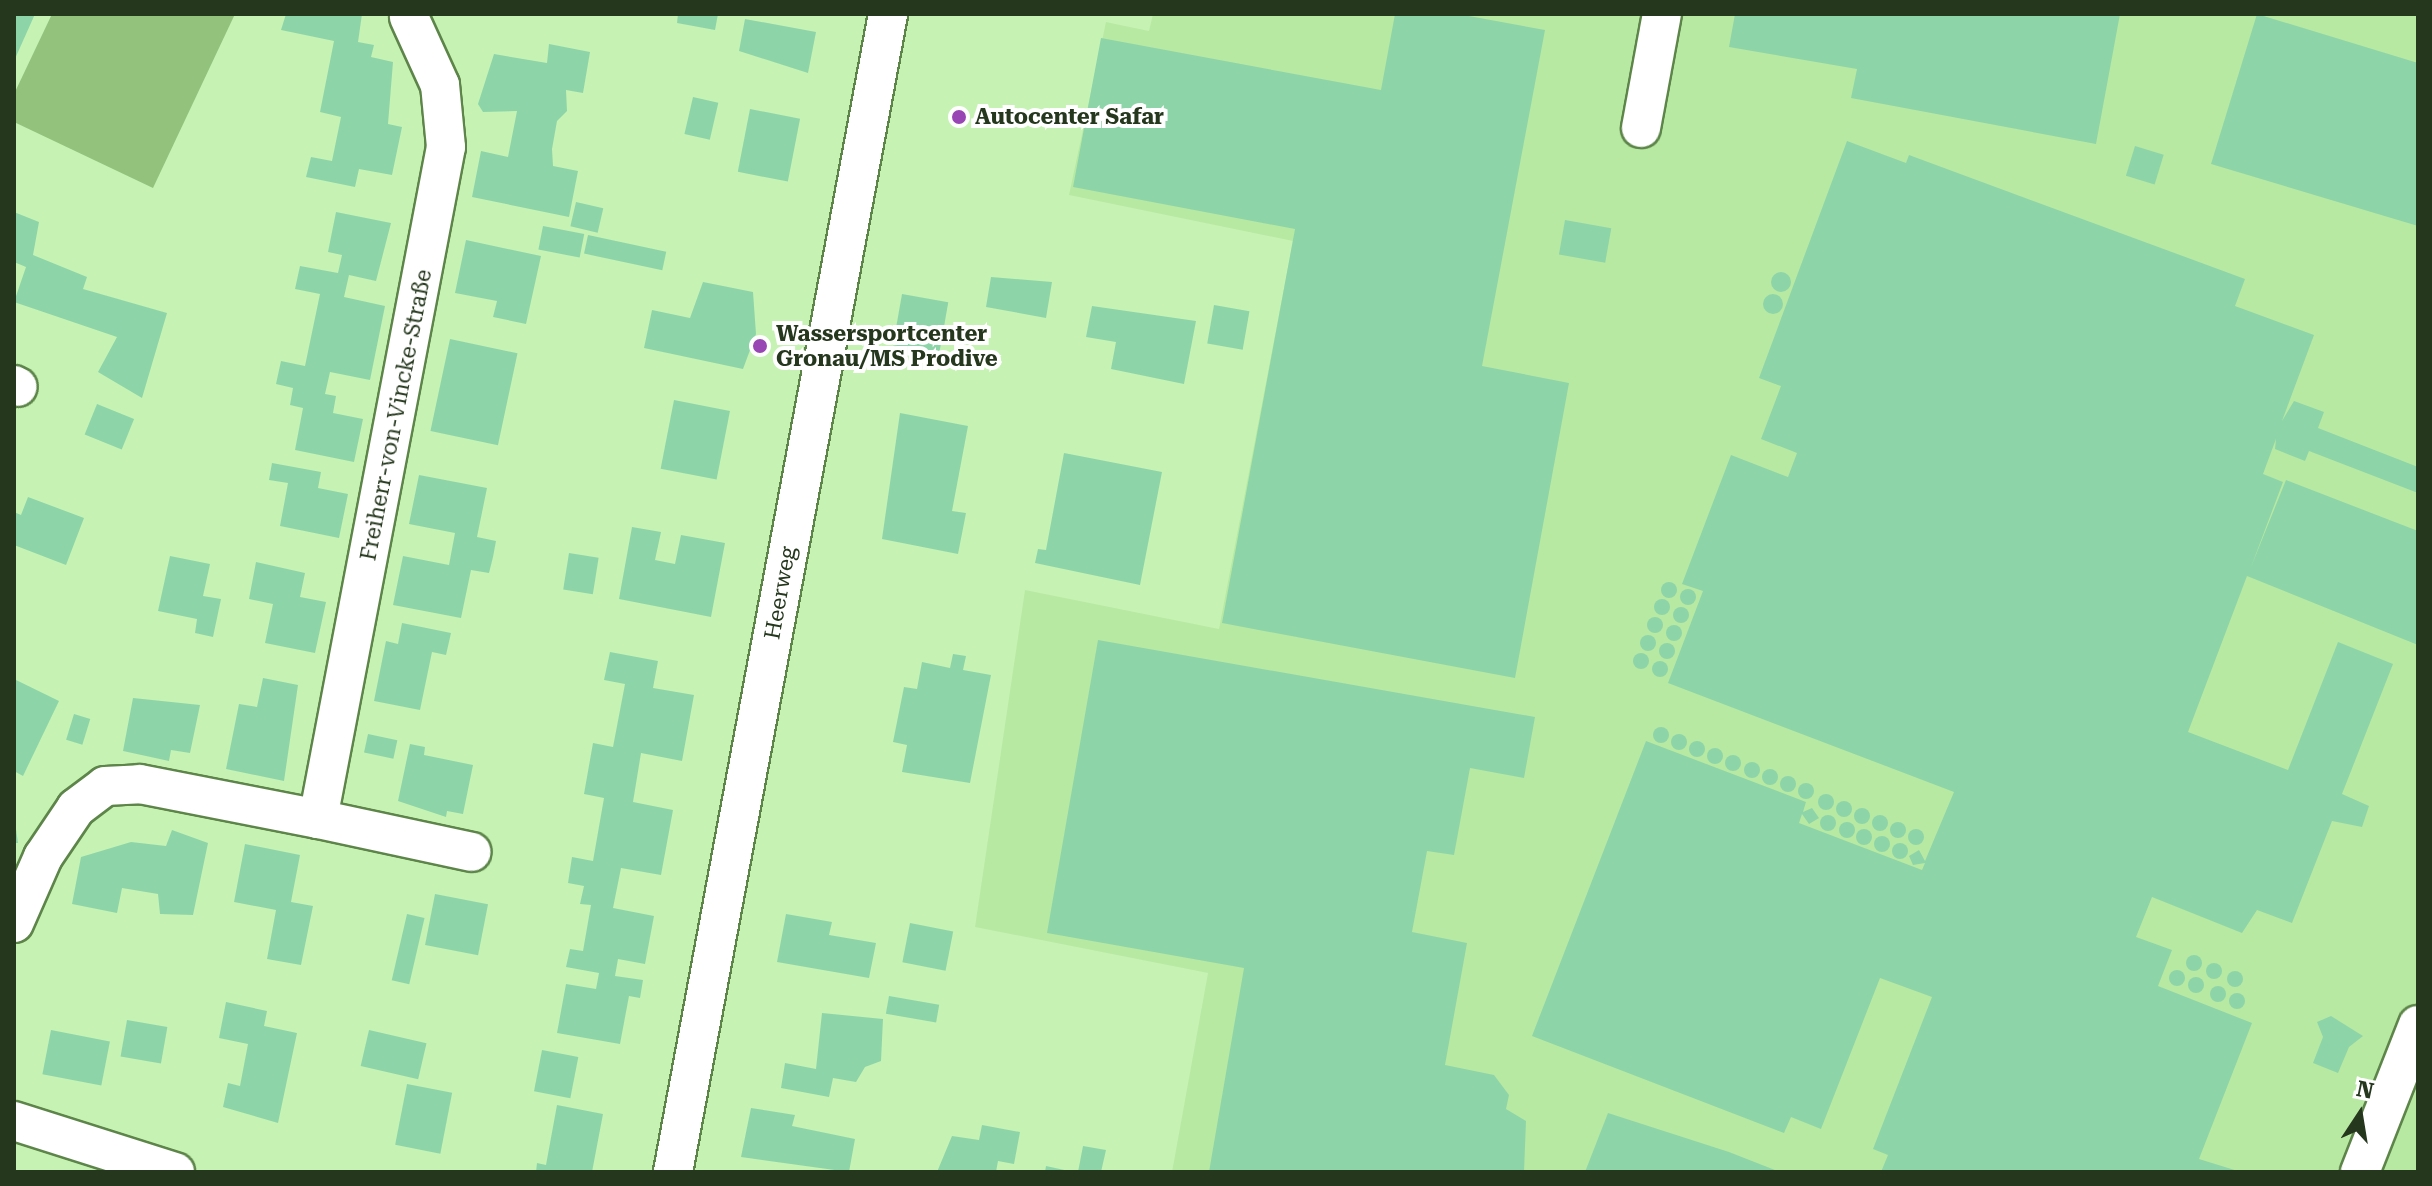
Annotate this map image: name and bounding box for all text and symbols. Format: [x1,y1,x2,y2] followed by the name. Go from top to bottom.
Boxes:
[975,104,1164,130] place label: Autocenter Safar
[950,108,968,126] marker: Autocenter Safar
[355,267,437,563] street label: Freiherr-von-Vincke-Straße
[776,320,998,372] place label: Wassersportcenter Gronau/MS Prodive
[751,337,769,355] marker: Wassersportcenter Gronau/MS Prodive
[759,544,801,642] street label: Heerweg
[2320,1074,2400,1154] north arrow
[2354,1076,2376,1104] text: N

